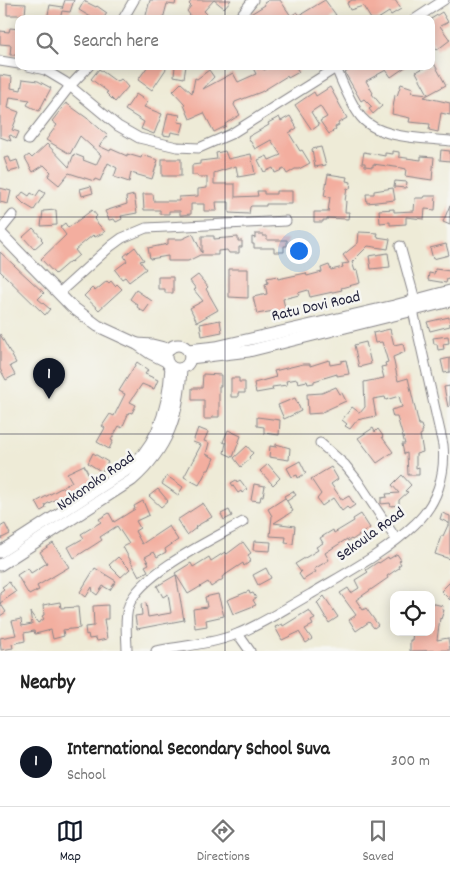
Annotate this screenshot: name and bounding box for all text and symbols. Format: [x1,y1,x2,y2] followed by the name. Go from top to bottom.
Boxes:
[15,15,435,70] search box
[33,29,61,57] icon: search
[73,29,159,56] text: Search here
[286,238,312,264] your location
[269,286,363,328] street label: Ratu Dovi Road
[33,358,65,399] pin: 1
[52,447,140,517] street label: Nokonoko Road
[332,502,410,568] street label: Sekoula Road
[390,591,435,636] map controls
[390,591,435,636] button: locate
[20,669,75,699] text: Nearby
[67,737,330,764] text: International Secondary School Suva
[34,750,38,773] text: 1
[391,750,430,773] text: 300 m
[67,764,106,787] text: School
[56,817,84,867] tab: Map
[197,817,250,867] tab: Directions
[362,817,394,867] tab: Saved

